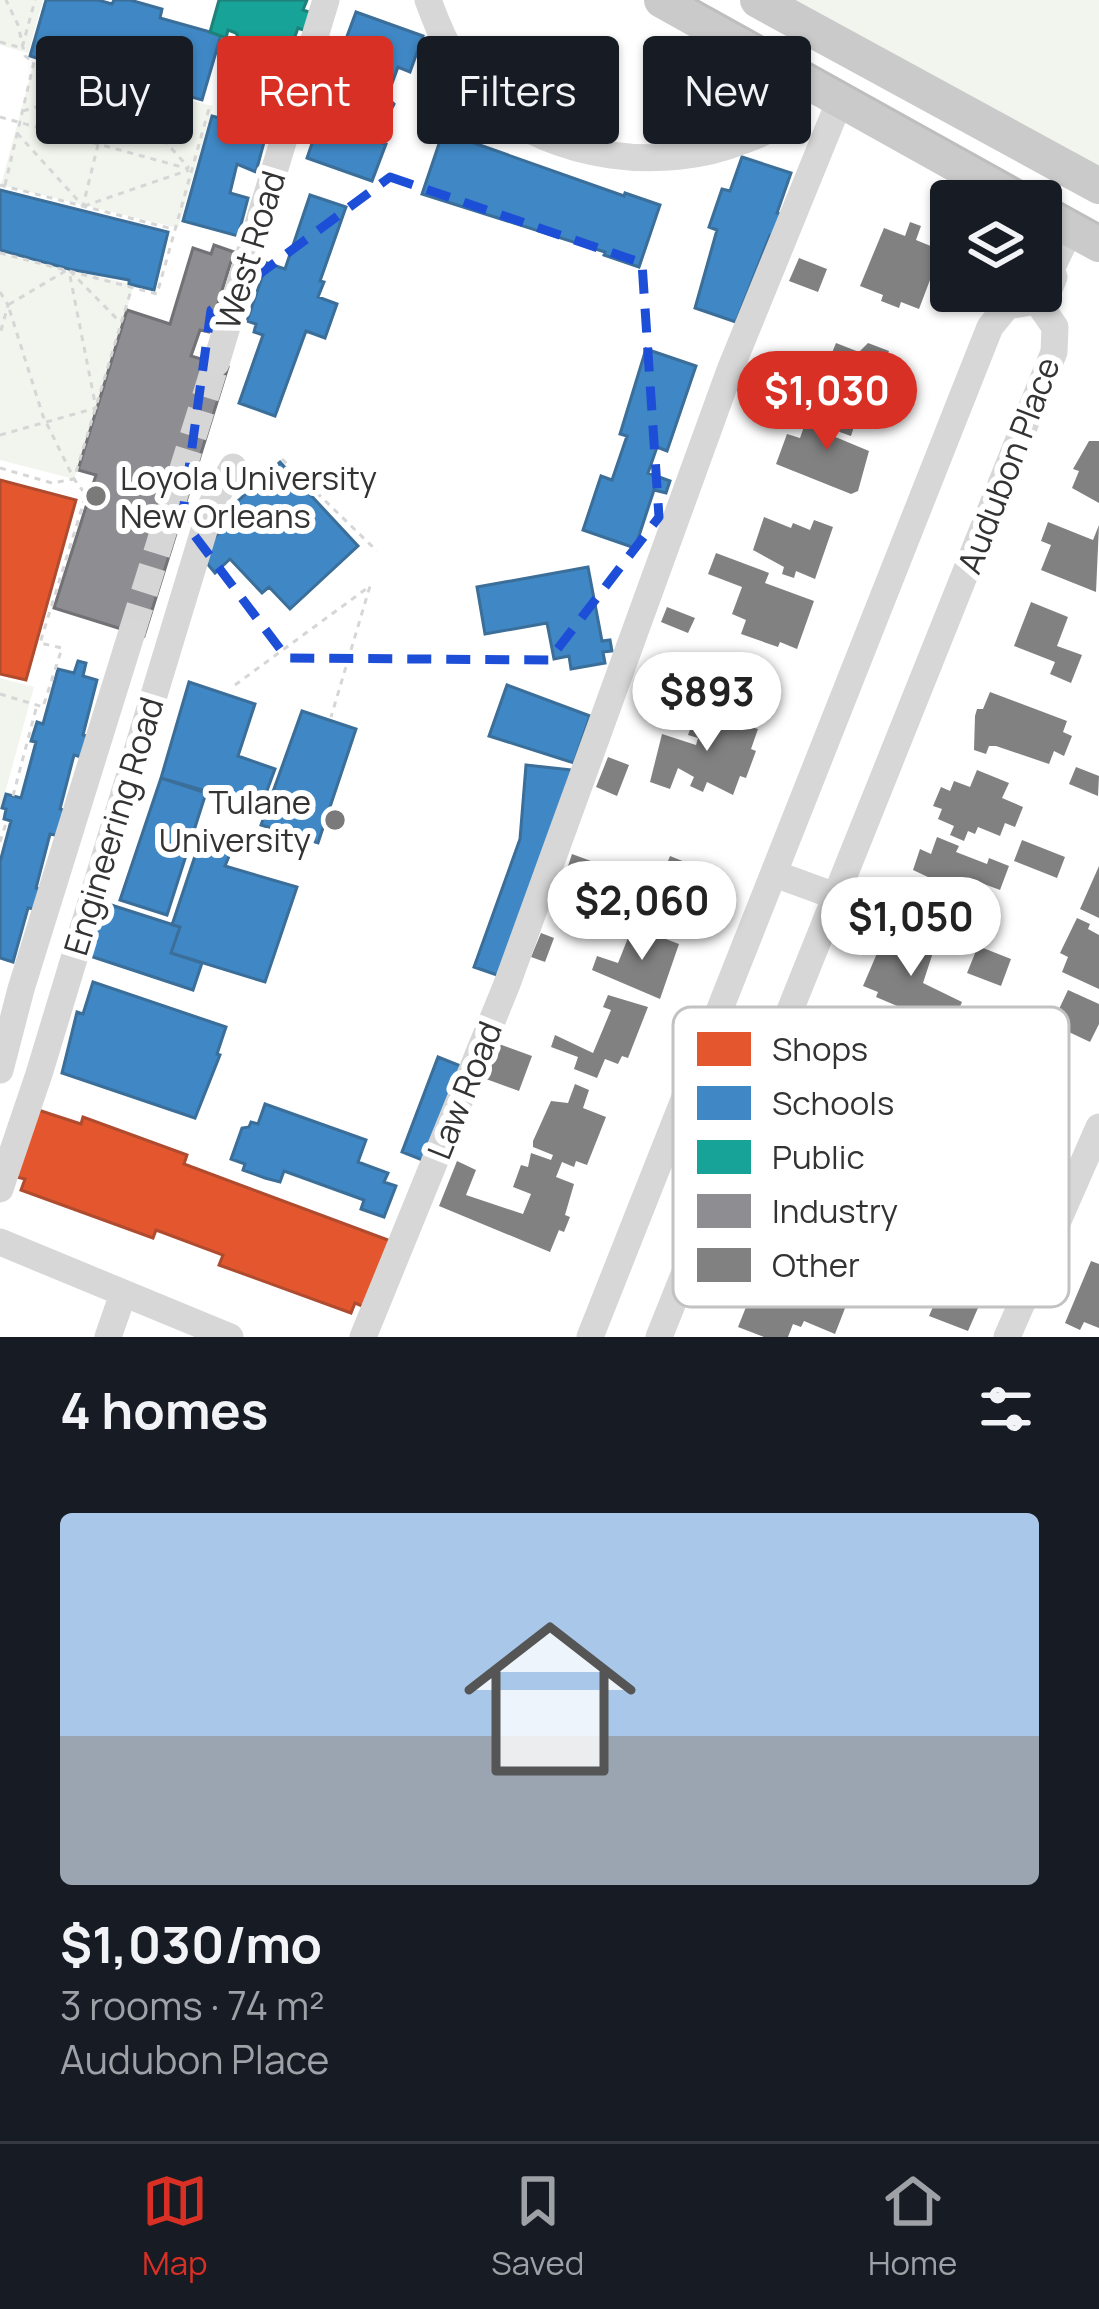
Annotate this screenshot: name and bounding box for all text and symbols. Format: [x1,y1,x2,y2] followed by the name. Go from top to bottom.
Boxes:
[36,36,193,144] chip: Buy
[217,36,393,144] chip: Rent
[417,36,619,144] chip: Filters
[643,36,811,144] chip: New
[205,165,295,335] street label: West Road
[930,180,1062,312] map controls
[930,180,1062,312] button: layers
[729,351,925,453] pin: $1,030
[946,351,1070,579] street label: Audubon Place
[764,363,890,417] text: $1,030
[120,455,377,538] place label: Loyola University New Orleans
[83,483,109,509] marker: Loyola University New Orleans
[636,652,778,754] pin: $893
[659,664,755,718] text: $893
[52,692,174,960] street label: Engineering Road
[159,779,311,862] place label: Tulane University
[322,807,348,833] marker: Tulane University
[544,861,740,963] pin: $2,060
[574,873,710,927] text: $2,060
[813,877,1009,979] pin: $1,050
[848,889,974,943] text: $1,050
[673,1007,1069,1307] legend
[416,1015,512,1165] street label: Law Road
[772,1026,868,1071] text: Shops
[772,1080,894,1125] text: Schools
[772,1134,865,1179] text: Public
[772,1188,898,1233] text: Industry
[772,1242,860,1287] text: Other
[60,1375,268,1444] text: 4 homes
[973,1376,1039,1442] icon: filters
[442,1591,658,1807] icon: home
[60,1909,322,1978] text: $1,030/mo
[60,1978,325,2032] text: 3 rooms · 74 m²
[60,2032,329,2086] text: Audubon Place
[142,2168,208,2285] tab: Map
[491,2168,584,2285] tab: Saved
[868,2168,957,2285] tab: Home

